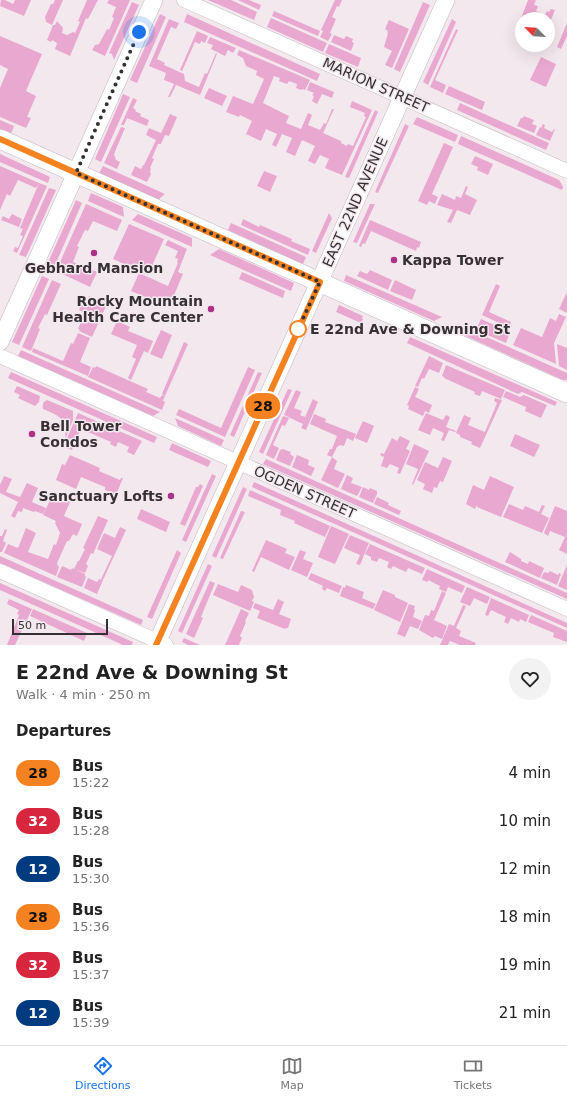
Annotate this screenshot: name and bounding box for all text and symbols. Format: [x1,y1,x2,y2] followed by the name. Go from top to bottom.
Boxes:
[515,12,555,52] north arrow
[515,12,555,52] map controls
[129,22,149,42] your location
[320,54,432,116] street label: MARION STREET
[319,135,391,269] street label: EAST 22ND AVENUE
[89,248,99,258] marker: Gebhard Mansion
[402,252,503,268] place label: Kappa Tower
[389,255,399,265] marker: Kappa Tower
[25,260,163,276] place label: Gebhard Mansion
[52,293,203,325] place label: Rocky Mountain Health Care Center
[206,304,216,314] marker: Rocky Mountain Health Care Center
[289,320,307,338] marker: E 22nd Ave & Downing St
[310,321,511,337] place label: E 22nd Ave & Downing St
[245,393,281,419] line badge: 28
[253,398,273,414] text: 28
[40,418,121,450] place label: Bell Tower Condos
[27,429,37,439] marker: Bell Tower Condos
[252,462,359,522] street label: OGDEN STREET
[39,488,163,504] place label: Sanctuary Lofts
[166,491,176,501] marker: Sanctuary Lofts
[12,617,108,636] scale bar
[18,619,46,632] text: 50 m
[509,658,551,700] button: heart
[16,661,288,683] text: E 22nd Ave & Downing St
[16,687,150,702] text: Walk · 4 min · 250 m
[16,722,111,740] text: Departures
[72,757,103,775] text: Bus
[508,764,551,782] text: 4 min
[28,765,48,781] text: 28
[72,775,109,790] text: 15:22
[72,805,103,823] text: Bus
[499,812,551,830] text: 10 min
[28,813,48,829] text: 32
[72,823,109,838] text: 15:28
[72,853,103,871] text: Bus
[499,860,551,878] text: 12 min
[28,861,48,877] text: 12
[72,871,109,886] text: 15:30
[72,901,103,919] text: Bus
[499,908,551,926] text: 18 min
[28,909,48,925] text: 28
[72,919,109,934] text: 15:36
[72,949,103,967] text: Bus
[499,956,551,974] text: 19 min
[28,957,48,973] text: 32
[72,967,109,982] text: 15:37
[72,997,103,1015] text: Bus
[499,1004,551,1022] text: 21 min
[28,1005,48,1021] text: 12
[72,1015,109,1030] text: 15:39
[75,1055,130,1092] tab: Directions
[280,1055,304,1092] tab: Map
[454,1055,492,1092] tab: Tickets

